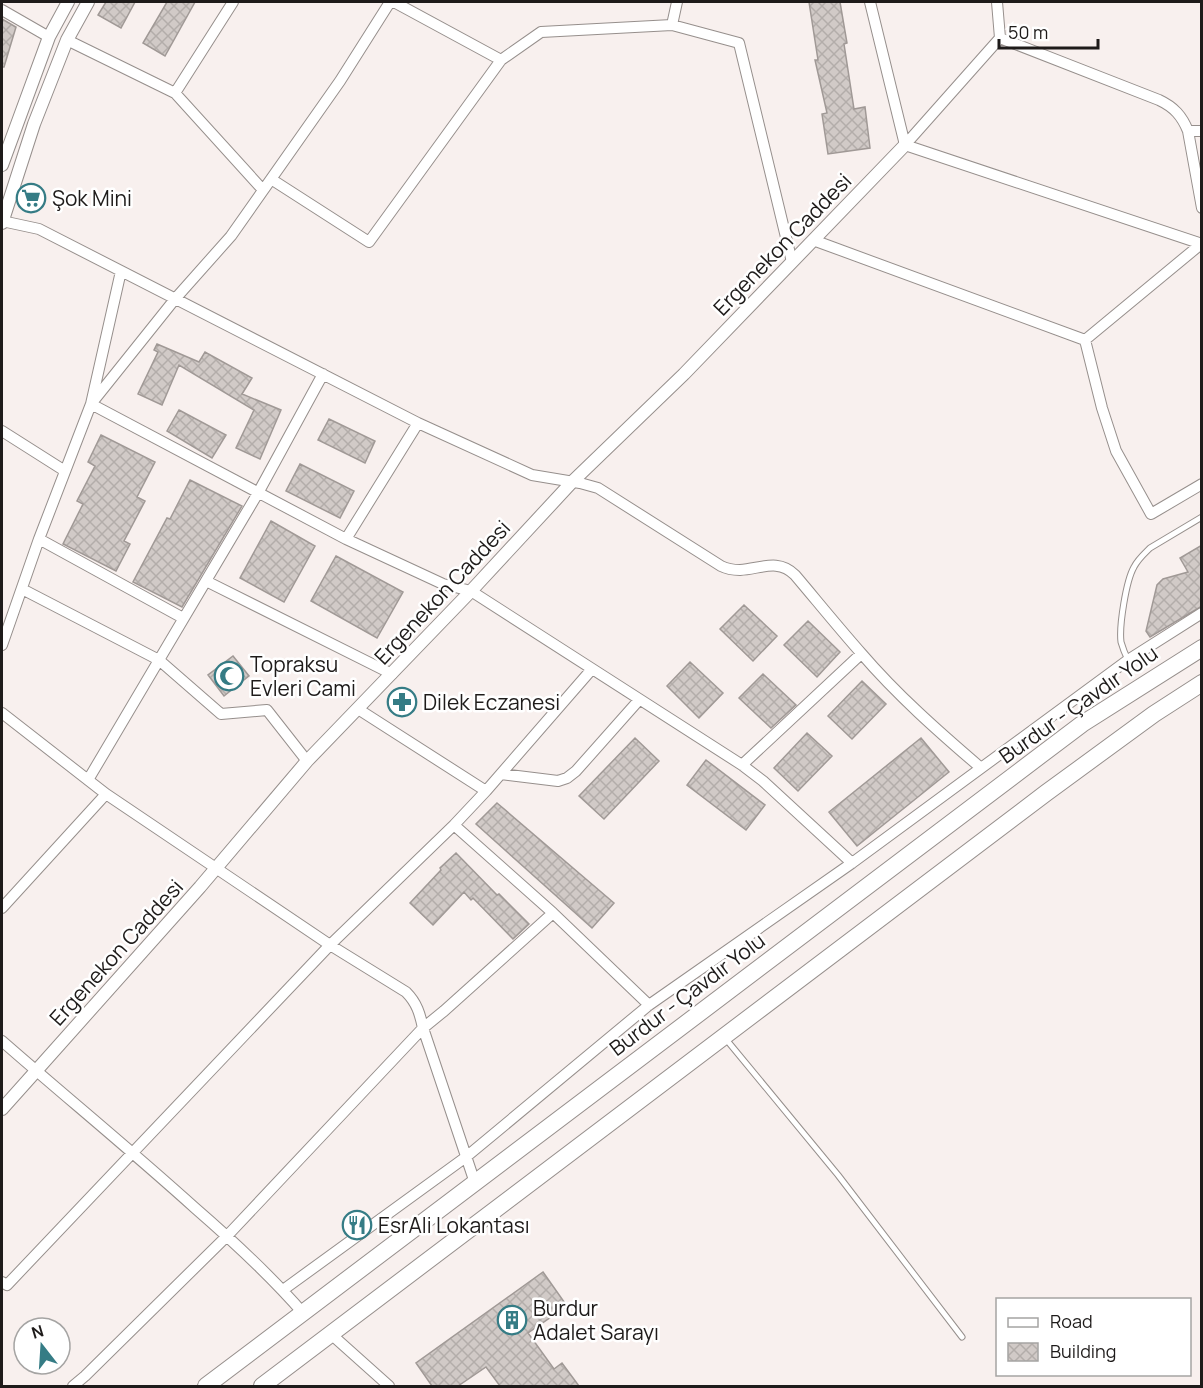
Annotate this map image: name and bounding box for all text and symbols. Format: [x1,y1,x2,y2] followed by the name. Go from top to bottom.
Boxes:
[999,12,1098,50] scale bar
[1008,20,1048,44] text: 50 m
[707,167,857,321] street label: Ergenekon Caddesi
[15,182,47,214] supermarket icon: Şok Mini
[52,184,132,212] place label: Şok Mini
[368,514,516,670] street label: Ergenekon Caddesi
[993,639,1163,769] street label: Burdur - Çavdır Yolu
[250,650,356,702] place label: Topraksu Evleri Cami
[213,660,245,692] mosque icon: Topraksu Evleri Cami
[386,686,418,718] pharmacy icon: Dilek Eczanesi
[423,688,560,716] place label: Dilek Eczanesi
[43,873,189,1031] street label: Ergenekon Caddesi
[604,926,770,1062] street label: Burdur - Çavdır Yolu
[341,1209,373,1241] restaurant icon: EsrAli Lokantası
[378,1211,530,1239] place label: EsrAli Lokantası
[533,1294,659,1346] place label: Burdur Adalet Sarayı
[996,1298,1191,1376] legend
[496,1304,528,1336] building icon: Burdur Adalet Sarayı
[1050,1309,1093,1333] text: Road
[12,1316,72,1376] north arrow
[29,1319,46,1344] text: N
[1050,1339,1116,1363] text: Building

